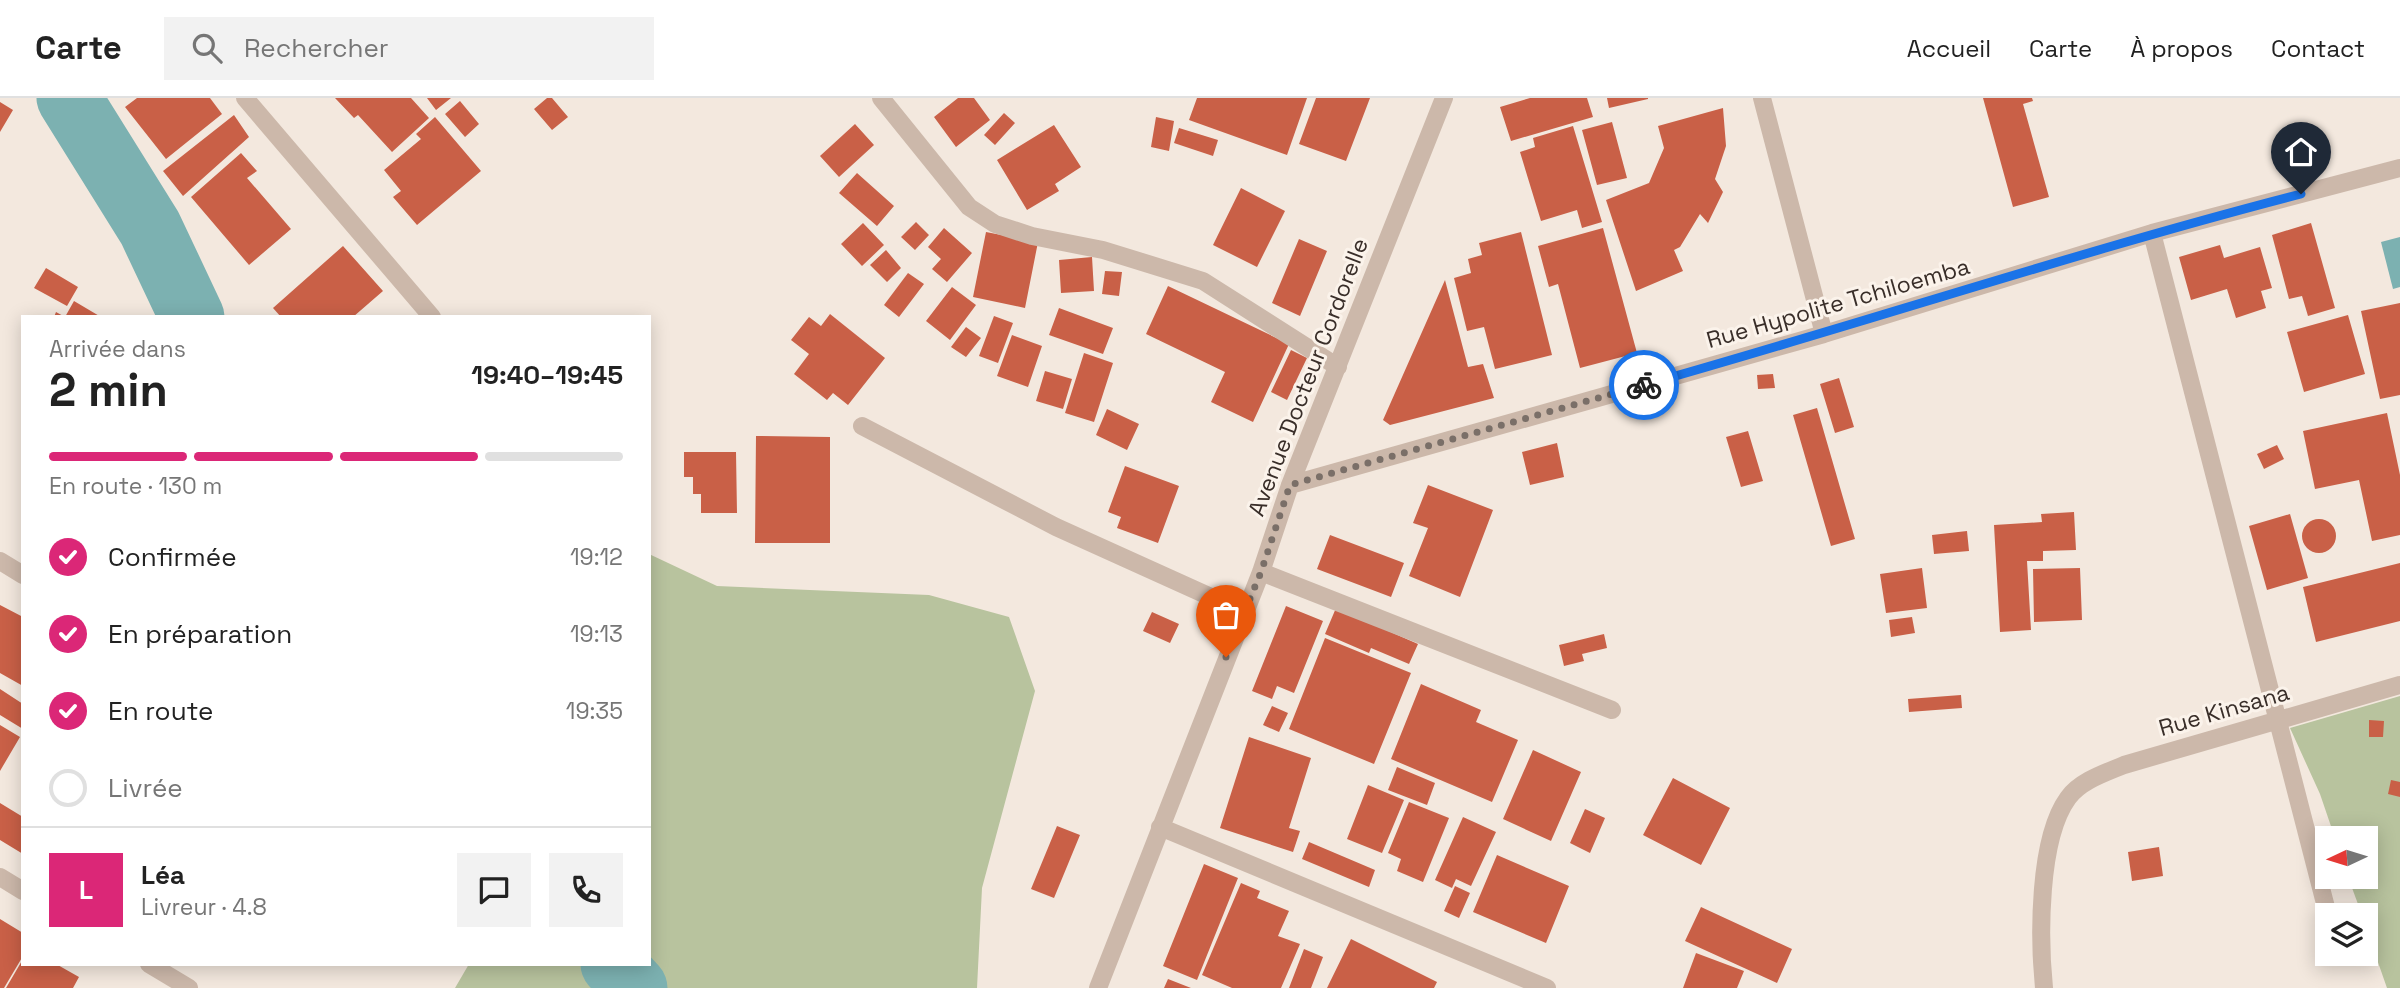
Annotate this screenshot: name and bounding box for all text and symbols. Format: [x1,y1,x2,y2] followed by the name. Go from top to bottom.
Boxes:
[164,17,654,80] search box
[35,27,122,69] text: Carte
[188,29,226,67] icon: search
[244,31,389,65] text: Rechercher
[1907,33,1991,64] text: Accueil
[2029,33,2092,64] text: Carte
[2130,33,2233,64] text: À propos
[2271,33,2365,64] text: Contact
[2271,122,2331,194] pin
[2282,133,2320,171] icon: home
[1241,234,1375,520] street label: Avenue Docteur Cordorelle
[1703,251,1973,355] street label: Rue Hypolite Tchiloemba
[49,334,186,364] text: Arrivée dans
[1609,350,1679,420] courier
[471,358,623,392] text: 19:40–19:45
[49,361,168,419] text: 2 min
[1625,366,1663,404] icon: bike
[49,471,222,501] text: En route · 130 m
[49,538,87,576] icon: check
[108,540,237,574] text: Confirmée
[570,542,623,572] text: 19:12
[1196,585,1256,657] pin
[1207,596,1245,634] icon: bag
[49,615,87,653] icon: check
[108,617,292,651] text: En préparation
[570,619,623,649] text: 19:13
[2155,677,2293,743] street label: Rue Kinsana
[49,692,87,730] icon: check
[108,694,213,728] text: En route
[566,696,623,726] text: 19:35
[108,771,183,805] text: Livrée
[2315,826,2378,889] north arrow
[2315,826,2378,966] map controls
[457,853,531,927] button: chat
[549,853,623,927] button: phone
[141,858,185,892] text: Léa
[79,873,93,907] text: L
[141,892,267,922] text: Livreur · 4.8
[2315,903,2378,966] button: layers

